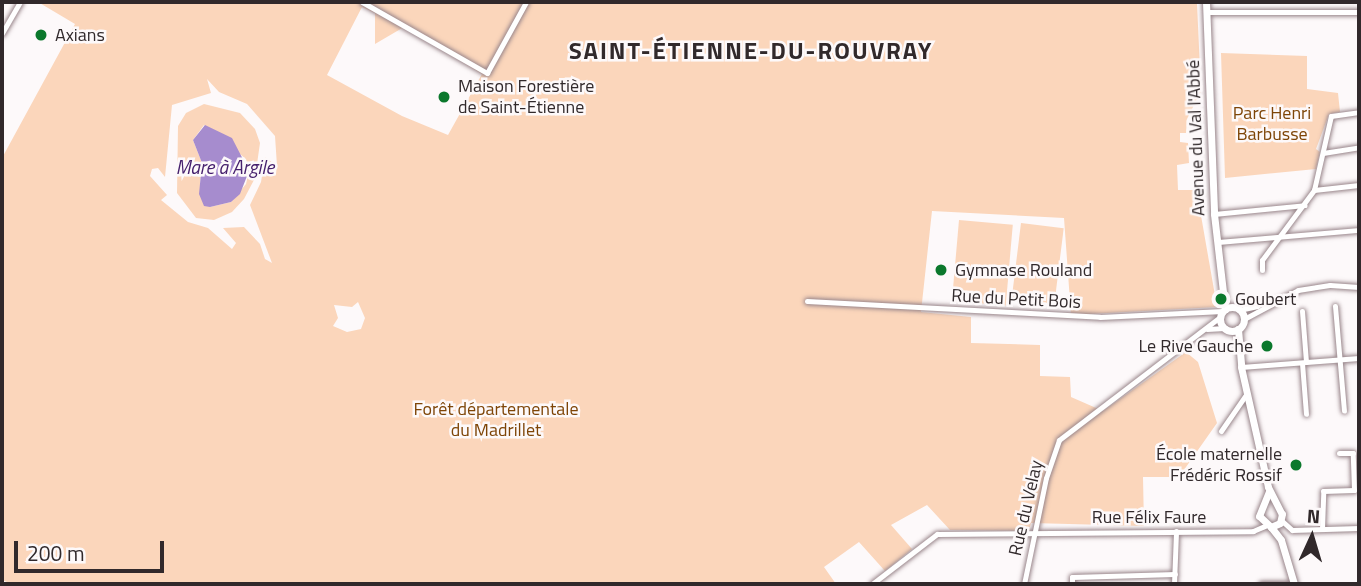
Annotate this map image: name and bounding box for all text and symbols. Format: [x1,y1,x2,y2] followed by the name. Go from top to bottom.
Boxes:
[55,24,105,46] place label: Axians
[33,27,49,43] marker: Axians
[572,37,930,65] district label: SAINT-ÉTIENNE-DU-ROUVRAY
[1182,60,1210,216] street label: Avenue du Val l'Abbé
[458,76,594,119] place label: Maison Forestière de Saint-Étienne
[436,89,452,105] marker: Maison Forestière de Saint-Étienne
[1233,103,1311,146] park label: Parc Henri Barbusse
[176,156,274,178] water label: Mare à Argile
[955,259,1092,281] place label: Gymnase Rouland
[933,262,949,278] marker: Gymnase Rouland
[951,285,1081,313] street label: Rue du Petit Bois
[1235,288,1296,310] place label: Goubert
[1213,291,1229,307] marker: Goubert
[1139,335,1253,357] place label: Le Rive Gauche
[1259,338,1275,354] marker: Le Rive Gauche
[413,399,579,442] park label: Forêt départementale du Madrillet
[1156,444,1282,486] place label: École maternelle Frédéric Rossif
[1288,457,1304,473] marker: École maternelle Frédéric Rossif
[1005,458,1047,558] street label: Rue du Velay
[1306,501,1321,530] text: N
[1277,502,1347,572] north arrow
[1092,506,1206,528] street label: Rue Félix Faure
[18,526,168,570] scale bar
[27,537,84,569] text: 200 m

